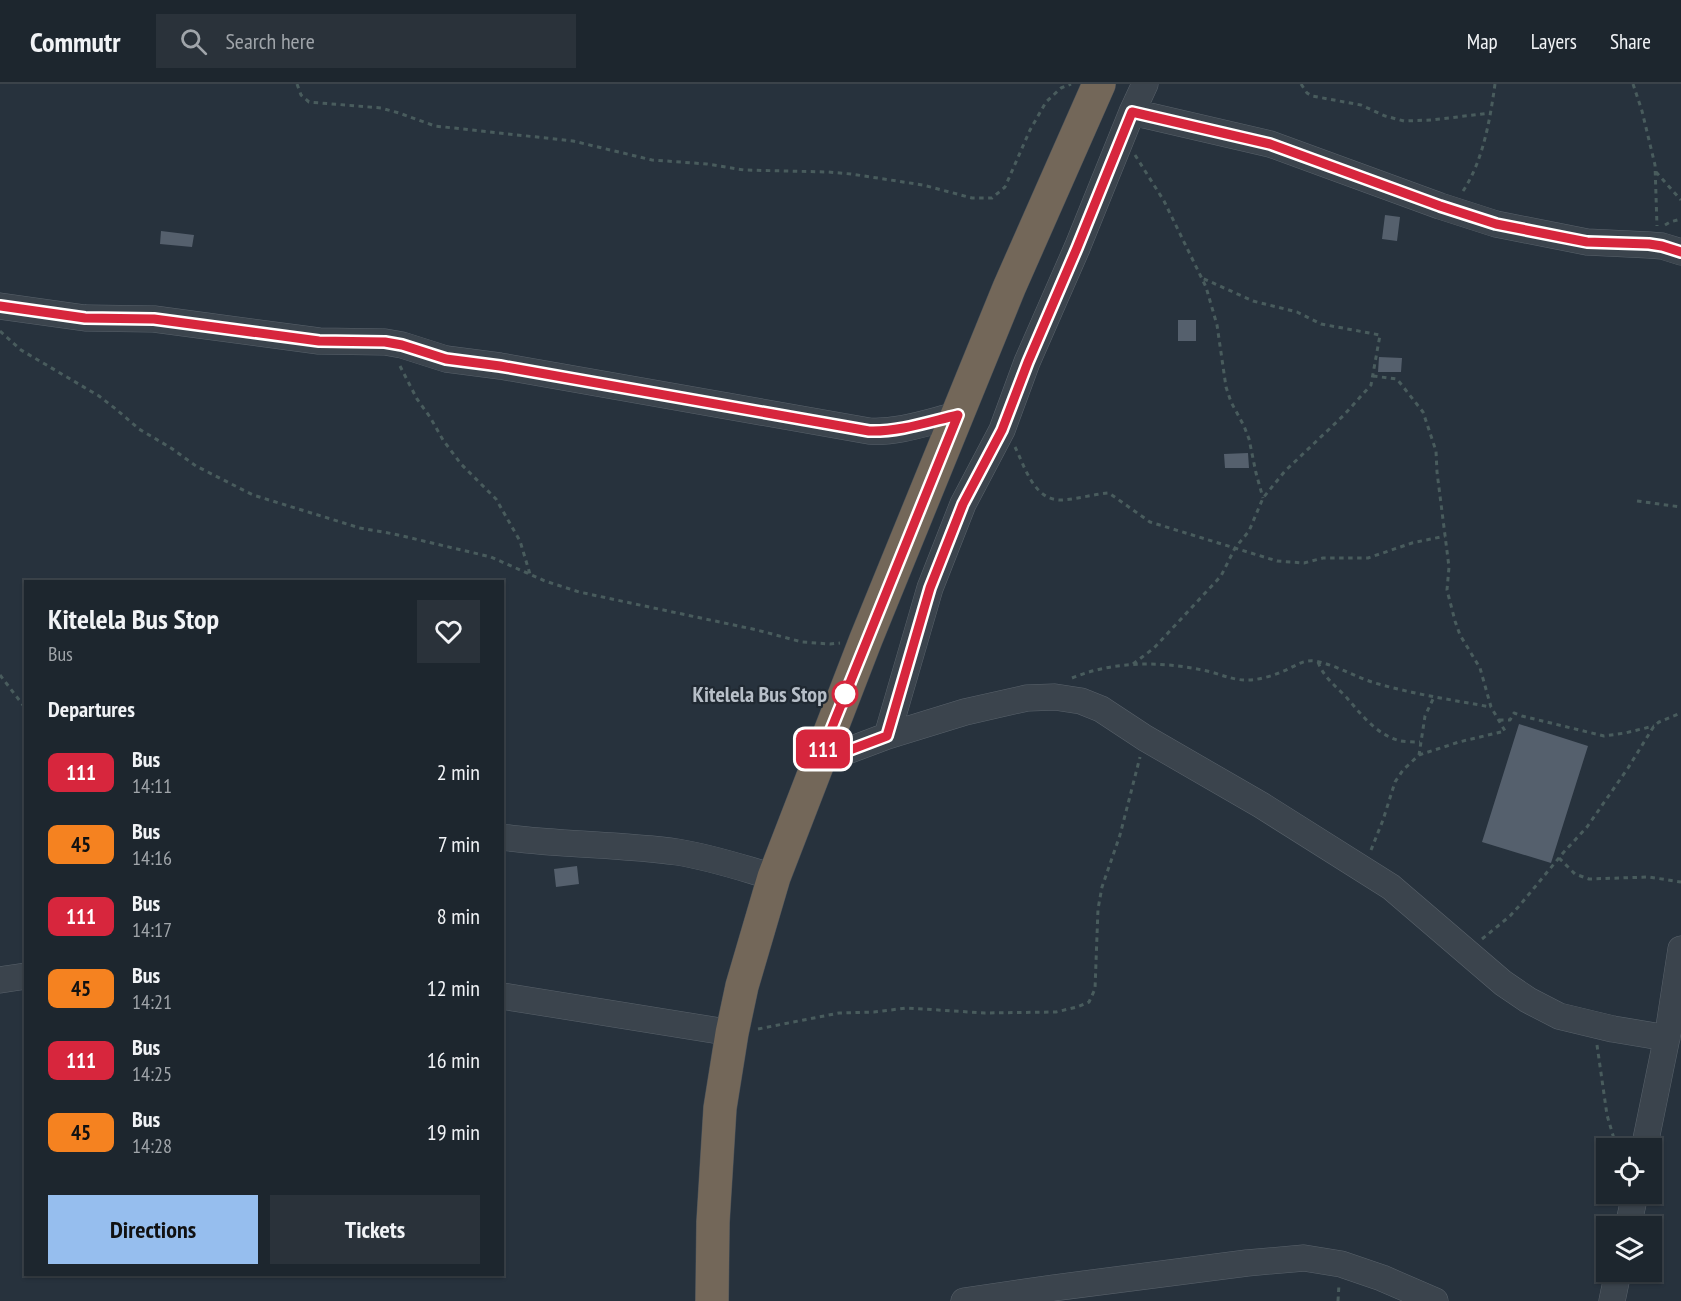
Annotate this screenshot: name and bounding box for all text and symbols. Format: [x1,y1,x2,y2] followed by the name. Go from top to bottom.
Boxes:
[156,14,576,68] search box
[30,23,120,60] text: Commutr
[177,25,210,58] icon: search
[225,27,315,55] text: Search here
[1467,28,1498,55] text: Map
[1531,28,1577,55] text: Layers
[1610,28,1651,55] text: Share
[48,600,219,637] text: Kitelela Bus Stop
[417,600,480,663] button: heart
[48,641,73,667] text: Bus
[693,680,827,708] place label: Kitelela Bus Stop
[832,681,858,707] marker: Kitelela Bus Stop
[48,695,135,723] text: Departures
[788,730,858,768] line badge: 111
[808,736,838,763] text: 111
[132,745,160,773] text: Bus
[437,758,480,786] text: 2 min
[66,759,96,786] text: 111
[132,773,172,799] text: 14:11
[132,817,160,845] text: Bus
[438,830,480,858] text: 7 min
[71,831,91,858] text: 45
[132,845,172,871] text: 14:16
[132,889,160,917] text: Bus
[437,902,480,930] text: 8 min
[66,903,96,930] text: 111
[132,917,172,943] text: 14:17
[132,961,160,989] text: Bus
[427,974,480,1002] text: 12 min
[71,975,91,1002] text: 45
[132,989,172,1015] text: 14:21
[132,1033,160,1061] text: Bus
[427,1046,480,1074] text: 16 min
[66,1047,96,1074] text: 111
[132,1061,172,1087] text: 14:25
[132,1105,160,1133] text: Bus
[427,1118,480,1146] text: 19 min
[71,1119,91,1146] text: 45
[132,1133,172,1159] text: 14:28
[1596,1138,1662,1282] map controls
[1596,1138,1662,1204] button: locate
[48,1195,258,1264] button: Directions
[270,1195,480,1264] button: Tickets
[1596,1216,1662,1282] button: layers

